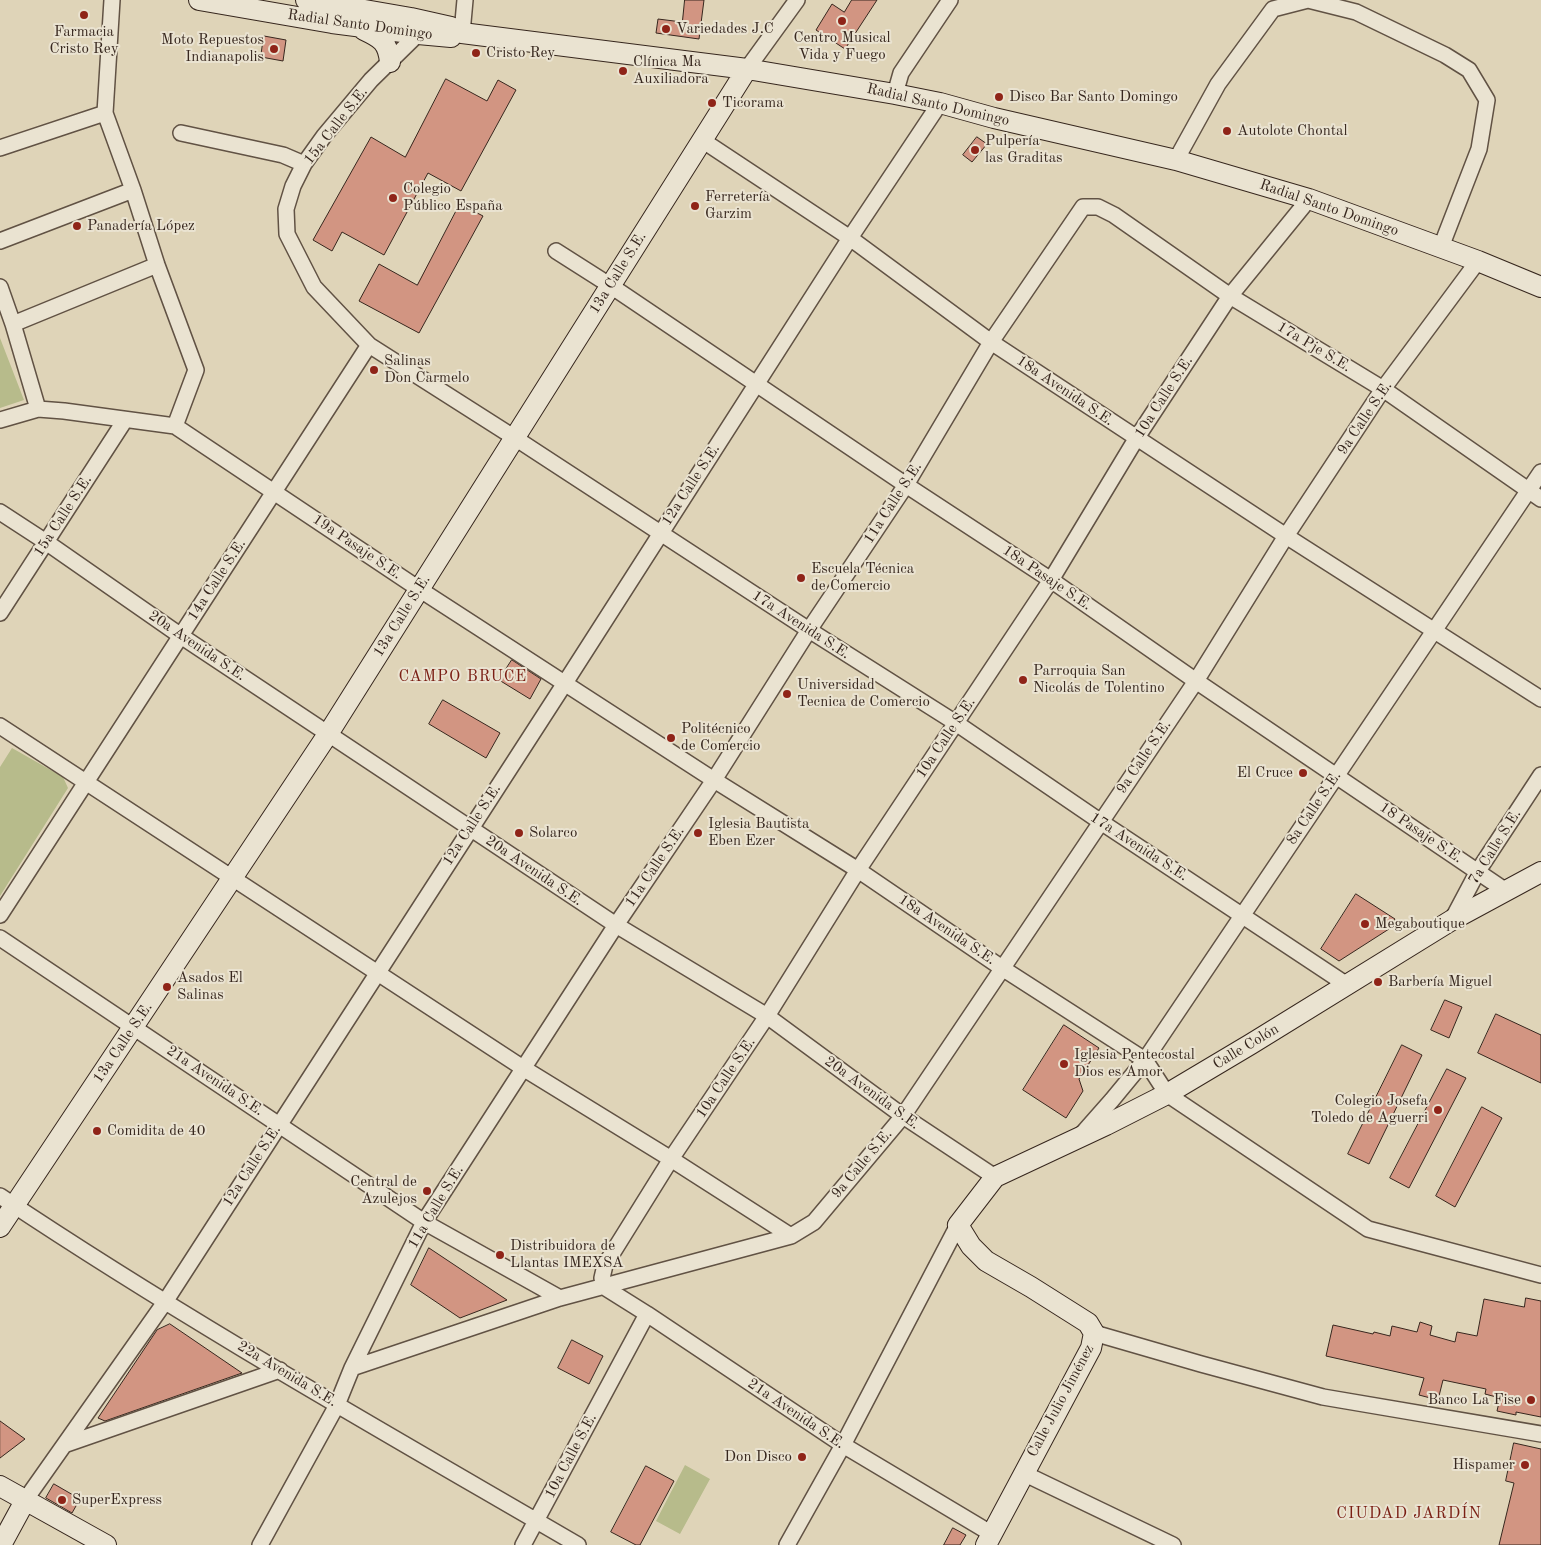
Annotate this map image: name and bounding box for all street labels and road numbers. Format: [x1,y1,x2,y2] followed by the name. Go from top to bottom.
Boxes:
[286,6,434,44] street label: Radial Santo Domingo
[865,80,1011,130] street label: Radial Santo Domingo
[300,84,372,168] street label: 15a Calle S.E.
[1257,176,1401,240] street label: Radial Santo Domingo
[586,228,650,318] street label: 13a Calle S.E.
[1274,318,1354,376] street label: 17a Pje S.E.
[1013,352,1117,430] street label: 18a Avenida S.E.
[1131,353,1197,441] street label: 10a Calle S.E.
[1334,378,1396,458] street label: 9a Calle S.E.
[658,441,724,529] street label: 12a Calle S.E.
[860,459,926,547] street label: 11a Calle S.E.
[30,472,96,560] street label: 15a Calle S.E.
[309,511,405,583] street label: 19a Pasaje S.E.
[184,536,250,624] street label: 14a Calle S.E.
[999,542,1095,614] street label: 18a Pasaje S.E.
[370,571,434,661] street label: 13a Calle S.E.
[749,587,853,663] street label: 17a Avenida S.E.
[145,607,249,685] street label: 20a Avenida S.E.
[912,694,980,782] street label: 10a Calle S.E.
[1113,717,1175,797] street label: 9a Calle S.E.
[1283,768,1345,848] street label: 8a Calle S.E.
[439,781,505,869] street label: 12a Calle S.E.
[1376,799,1466,867] street label: 18 Pasaje S.E.
[1465,806,1525,888] street label: 7a Calle S.E.
[1087,809,1191,885] street label: 17a Avenida S.E.
[621,823,689,911] street label: 11a Calle S.E.
[482,832,586,910] street label: 20a Avenida S.E.
[895,891,999,969] street label: 18a Avenida S.E.
[89,999,157,1087] street label: 13a Calle S.E.
[1210,1020,1282,1074] street label: Calle Colón
[692,1034,760,1122] street label: 10a Calle S.E.
[163,1042,267,1120] street label: 21a Avenida S.E.
[821,1052,923,1134] street label: 20a Avenida S.E.
[219,1122,285,1210] street label: 12a Calle S.E.
[828,1126,896,1202] street label: 9a Calle S.E.
[404,1162,468,1252] street label: 11a Calle S.E.
[234,1337,340,1411] street label: 22a Avenida S.E.
[1024,1342,1098,1460] street label: Calle Julio Jiménez
[744,1375,848,1453] street label: 21a Avenida S.E.
[541,1410,601,1502] street label: 10a Calle S.E.

